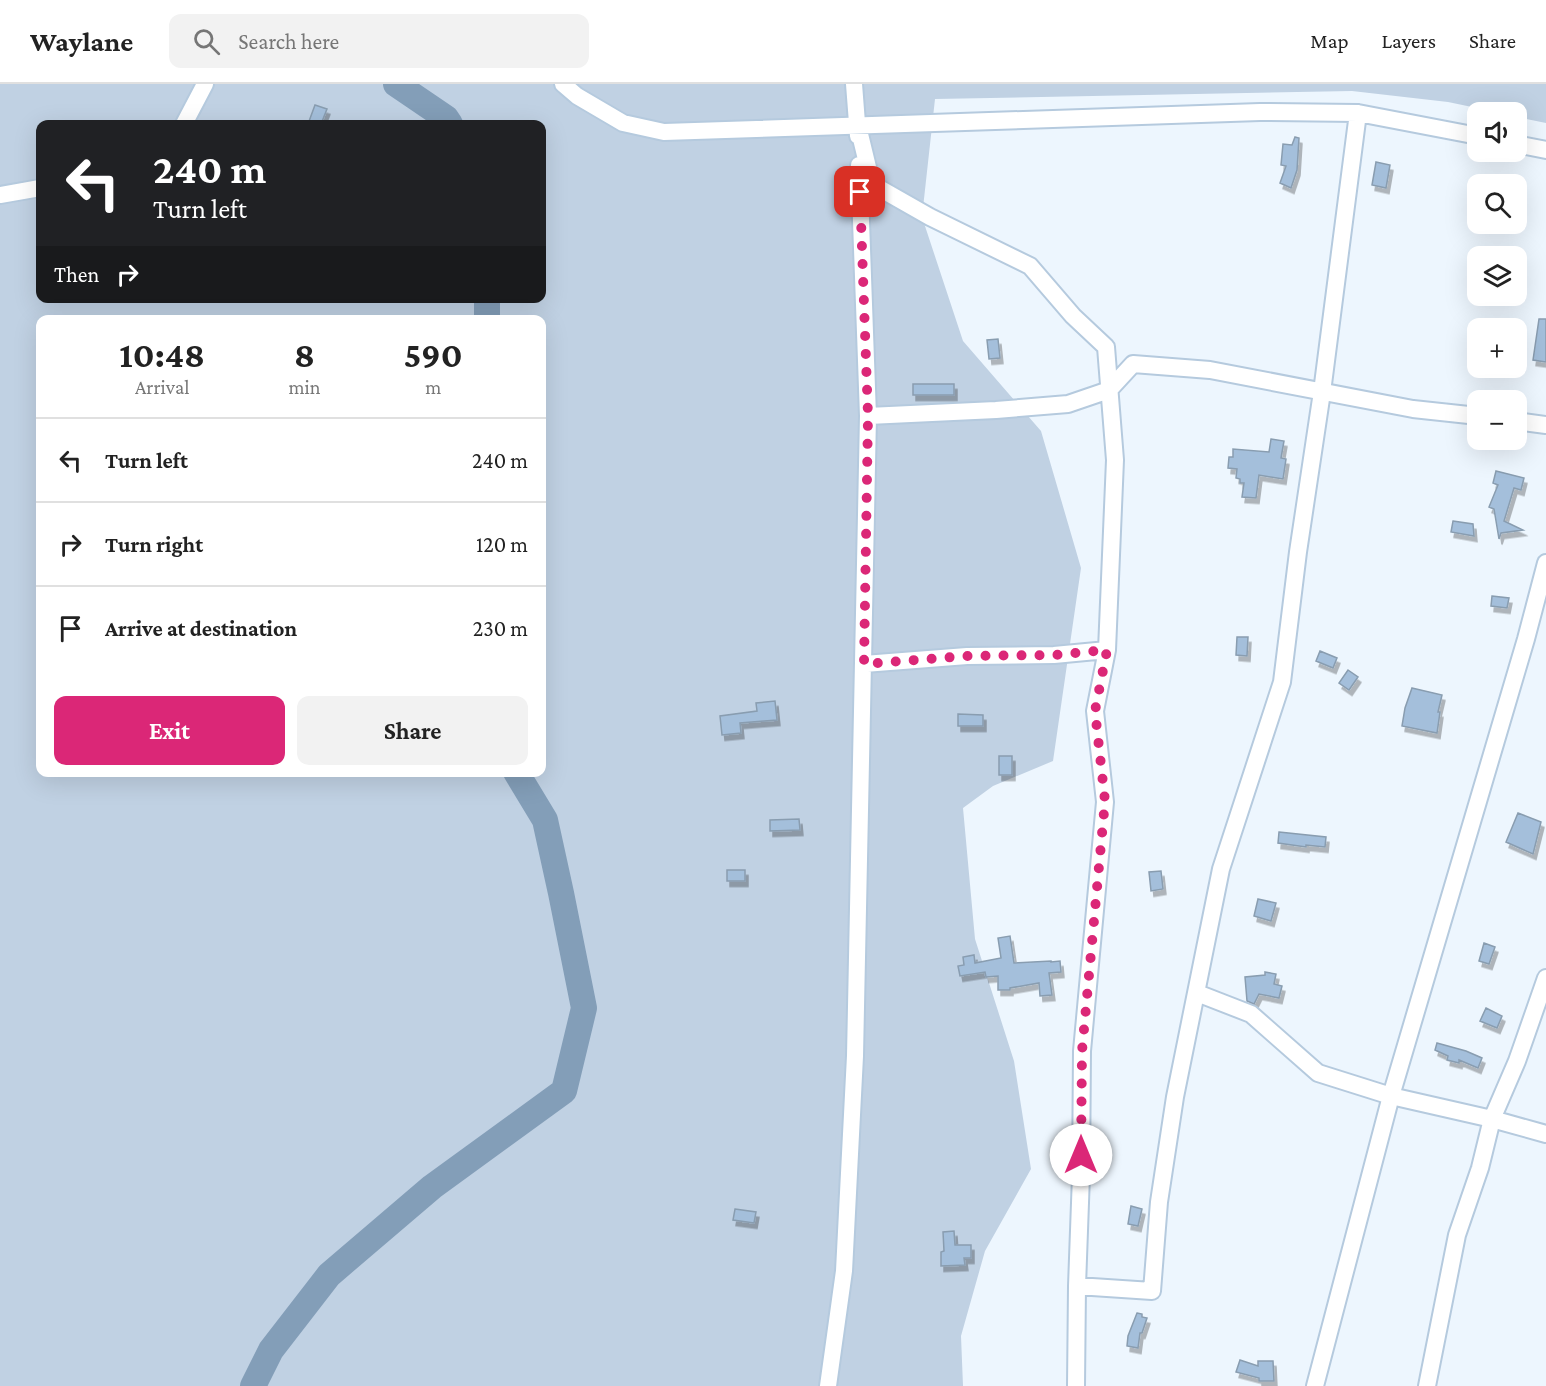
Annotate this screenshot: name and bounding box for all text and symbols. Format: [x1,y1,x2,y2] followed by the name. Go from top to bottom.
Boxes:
[169,14,589,68] search box
[190,25,223,58] icon: search
[30,26,133,57] text: Waylane
[238,29,339,54] text: Search here
[1310,29,1349,53] text: Map
[1382,29,1436,53] text: Layers
[1469,29,1516,53] text: Share
[1467,102,1527,450] map controls
[1467,102,1527,162] button: sound
[54,144,132,222] icon: left
[153,145,266,192] text: 240 m
[834,166,885,217] pin
[1467,174,1527,234] button: search
[843,175,876,208] icon: arrive
[153,194,247,224] text: Turn left
[1467,246,1527,306] button: layers
[111,258,144,291] icon: right
[54,262,99,287] text: Then
[1467,318,1527,378] button: +
[119,335,205,375] text: 10:48
[294,335,315,375] text: 8
[404,335,463,375] text: 590
[135,376,189,398] text: Arrival
[288,376,320,398] text: min
[425,376,441,398] text: m
[1467,390,1527,450] button: −
[54,444,87,477] icon: left
[105,448,188,473] text: Turn left
[472,448,528,473] text: 240 m
[54,528,87,561] icon: right
[105,532,203,557] text: Turn right
[476,532,528,557] text: 120 m
[54,612,87,645] icon: arrive
[105,616,297,641] text: Arrive at destination
[473,616,528,641] text: 230 m
[54,696,285,765] button: Exit
[297,696,528,765] button: Share
[1049,1123,1113,1187] position arrow

